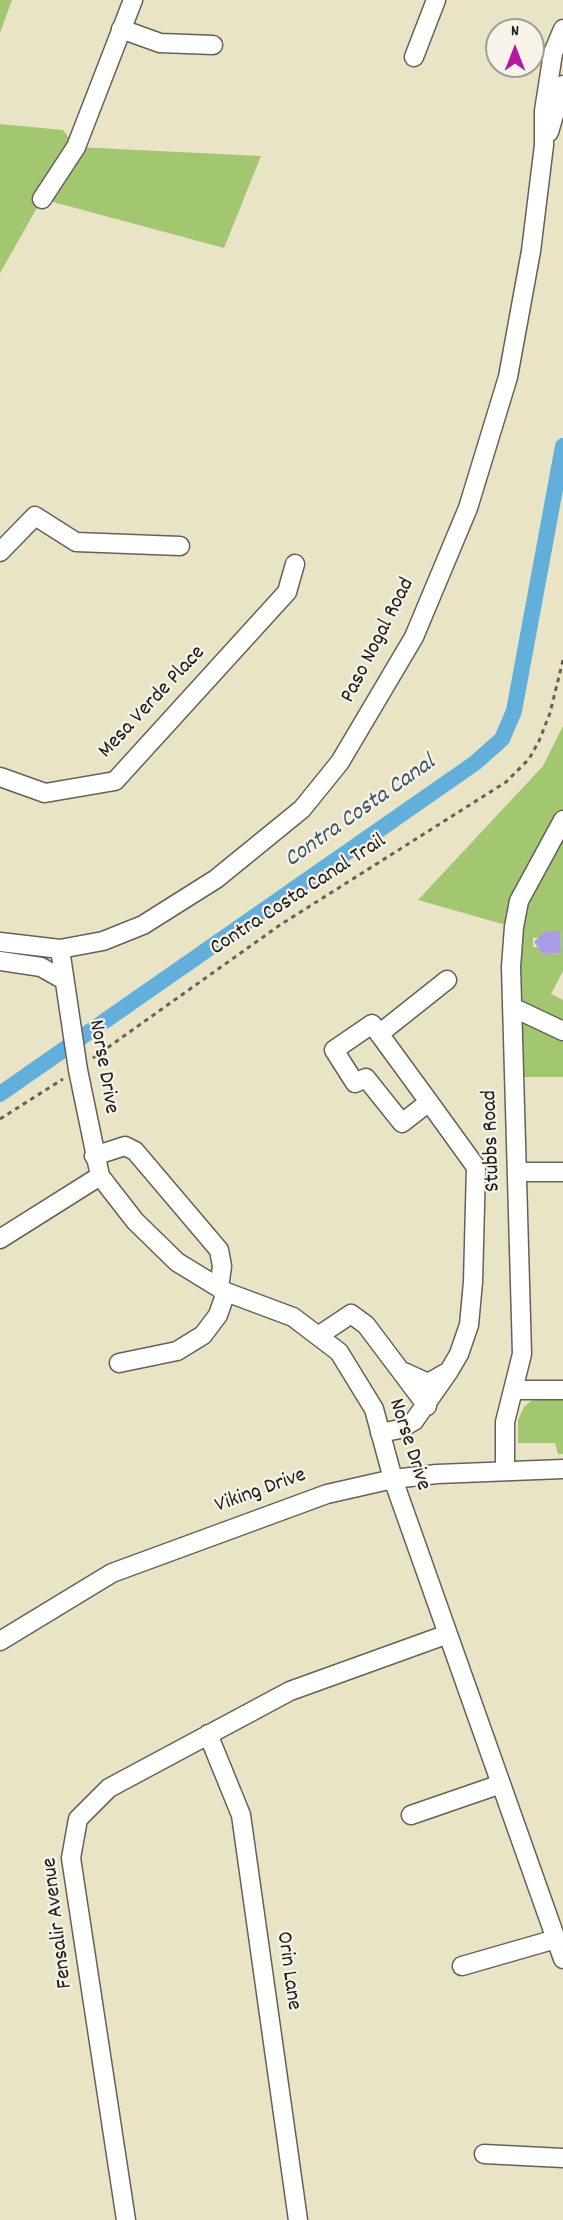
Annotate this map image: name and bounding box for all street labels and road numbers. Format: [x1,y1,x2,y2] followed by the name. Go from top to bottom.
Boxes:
[336,574,422,708] street label: Paso Nogal Road
[94,641,212,765] street label: Mesa Verde Place
[206,829,392,963] street label: Contra Costa Canal Trail
[81,1018,123,1116] street label: Norse Drive
[478,1090,508,1192] street label: Stubbs Road
[381,1396,435,1494] street label: Norse Drive
[212,1463,310,1521] street label: Viking Drive
[38,1856,80,1990] street label: Fensalir Avenue
[268,1930,306,2012] street label: Orin Lane

